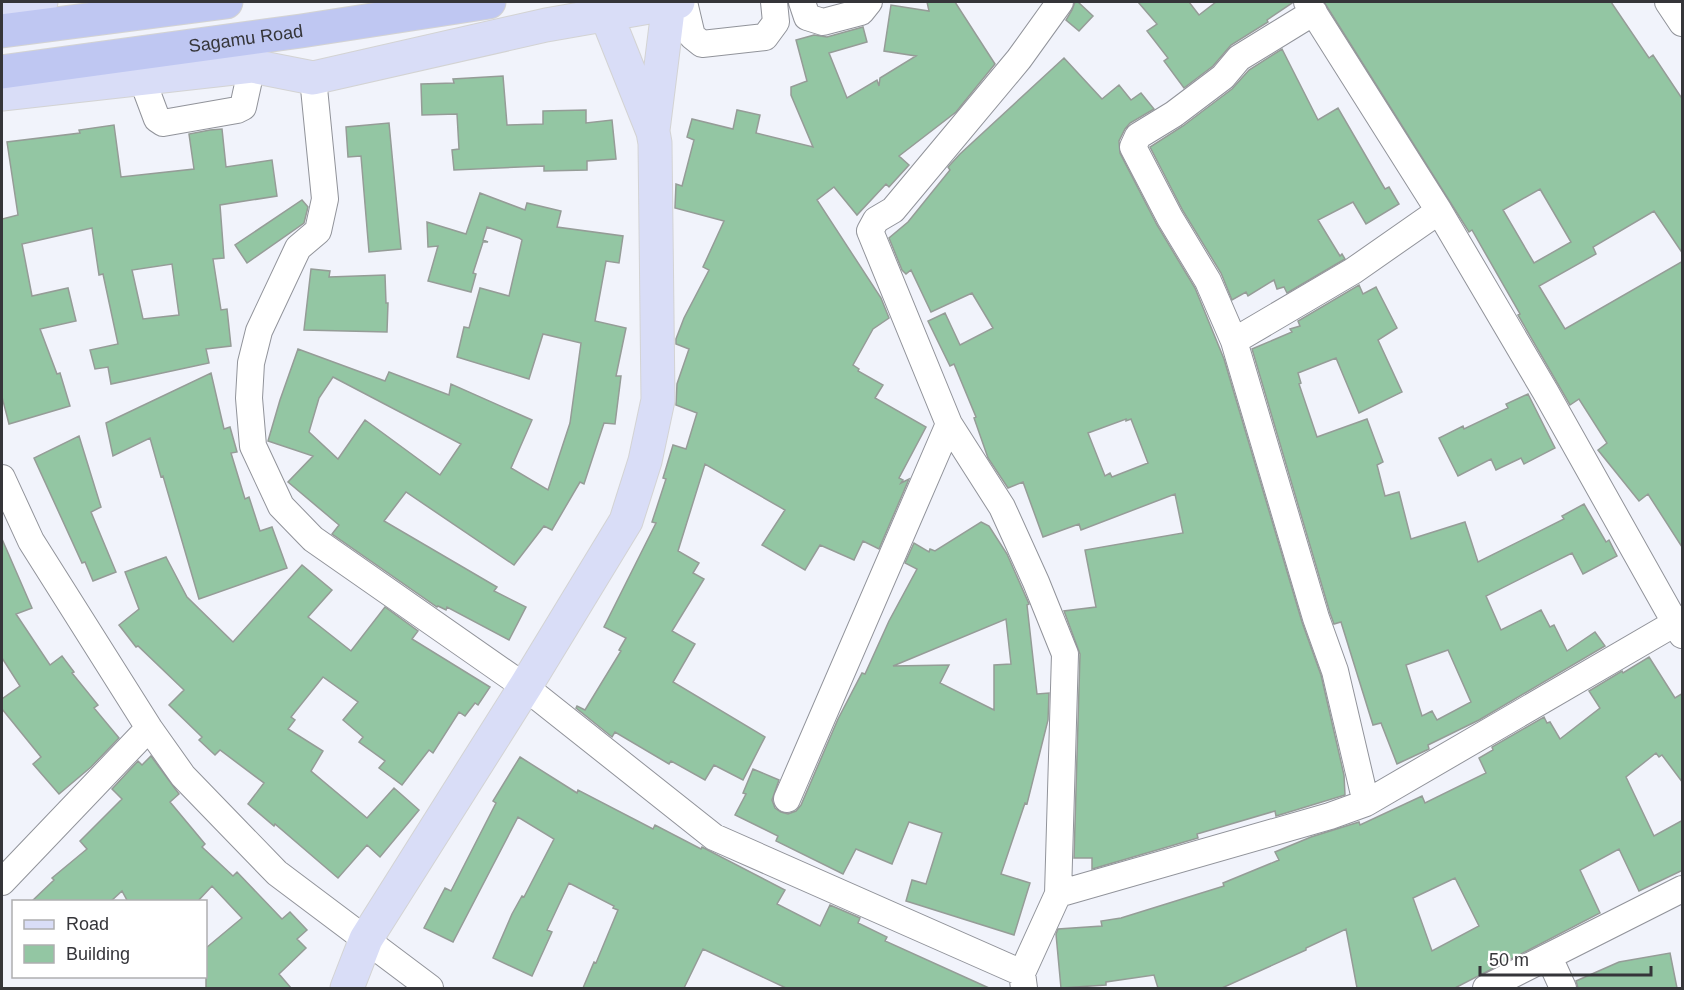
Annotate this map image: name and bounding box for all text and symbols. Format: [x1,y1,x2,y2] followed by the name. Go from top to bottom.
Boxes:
[187,21,304,56] street label: Sagamu Road
[12,900,207,978] legend
[66,914,109,934] text: Road
[1480,939,1651,977] scale bar
[66,944,130,964] text: Building
[1489,950,1529,970] text: 50 m

